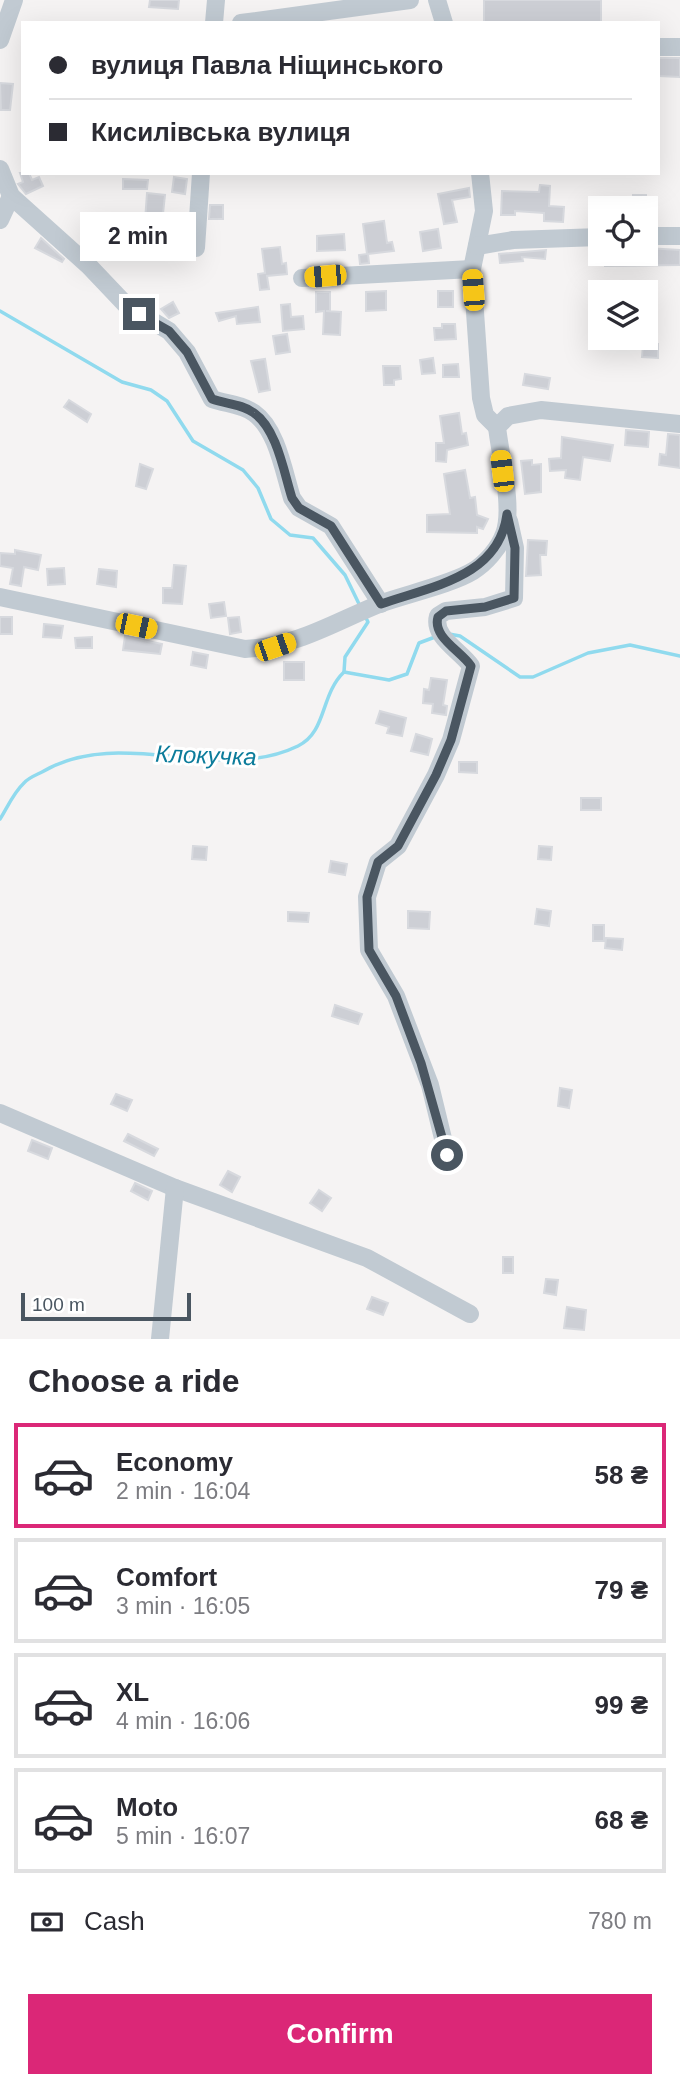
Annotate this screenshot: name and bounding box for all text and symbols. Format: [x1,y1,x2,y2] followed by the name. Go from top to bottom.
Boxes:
[91,50,443,80] text: вулиця Павла Ніщинського
[91,117,351,147] text: Кисилівська вулиця
[588,196,658,350] map controls
[588,196,658,266] button: locate
[81,212,197,262] callout: 2 min
[108,223,168,249] text: 2 min
[304,264,347,288] car
[462,268,485,312] car
[588,280,658,350] button: layers
[123,298,155,330] route end
[490,449,515,493] car
[114,611,159,641] car
[252,630,299,664] car
[155,740,257,770] water label: Клокучка
[431,1139,463,1171] route start
[21,1290,191,1322] scale bar
[32,1294,85,1315] text: 100 m
[28,1363,240,1399] text: Choose a ride
[32,1444,95,1507] icon: car
[116,1447,233,1477] text: Economy
[595,1460,648,1490] text: 58 ₴
[116,1478,250,1504] text: 2 min · 16:04
[32,1559,95,1622] icon: car
[116,1562,217,1592] text: Comfort
[595,1575,648,1605] text: 79 ₴
[116,1593,250,1619] text: 3 min · 16:05
[32,1674,95,1737] icon: car
[116,1677,149,1707] text: XL
[595,1690,648,1720] text: 99 ₴
[116,1708,250,1734] text: 4 min · 16:06
[32,1789,95,1852] icon: car
[116,1792,178,1822] text: Moto
[595,1805,648,1835] text: 68 ₴
[116,1823,250,1849] text: 5 min · 16:07
[28,1903,66,1941] icon: cash
[84,1906,145,1936] text: Cash
[588,1908,652,1934] text: 780 m
[28,1994,652,2074] button: Confirm

